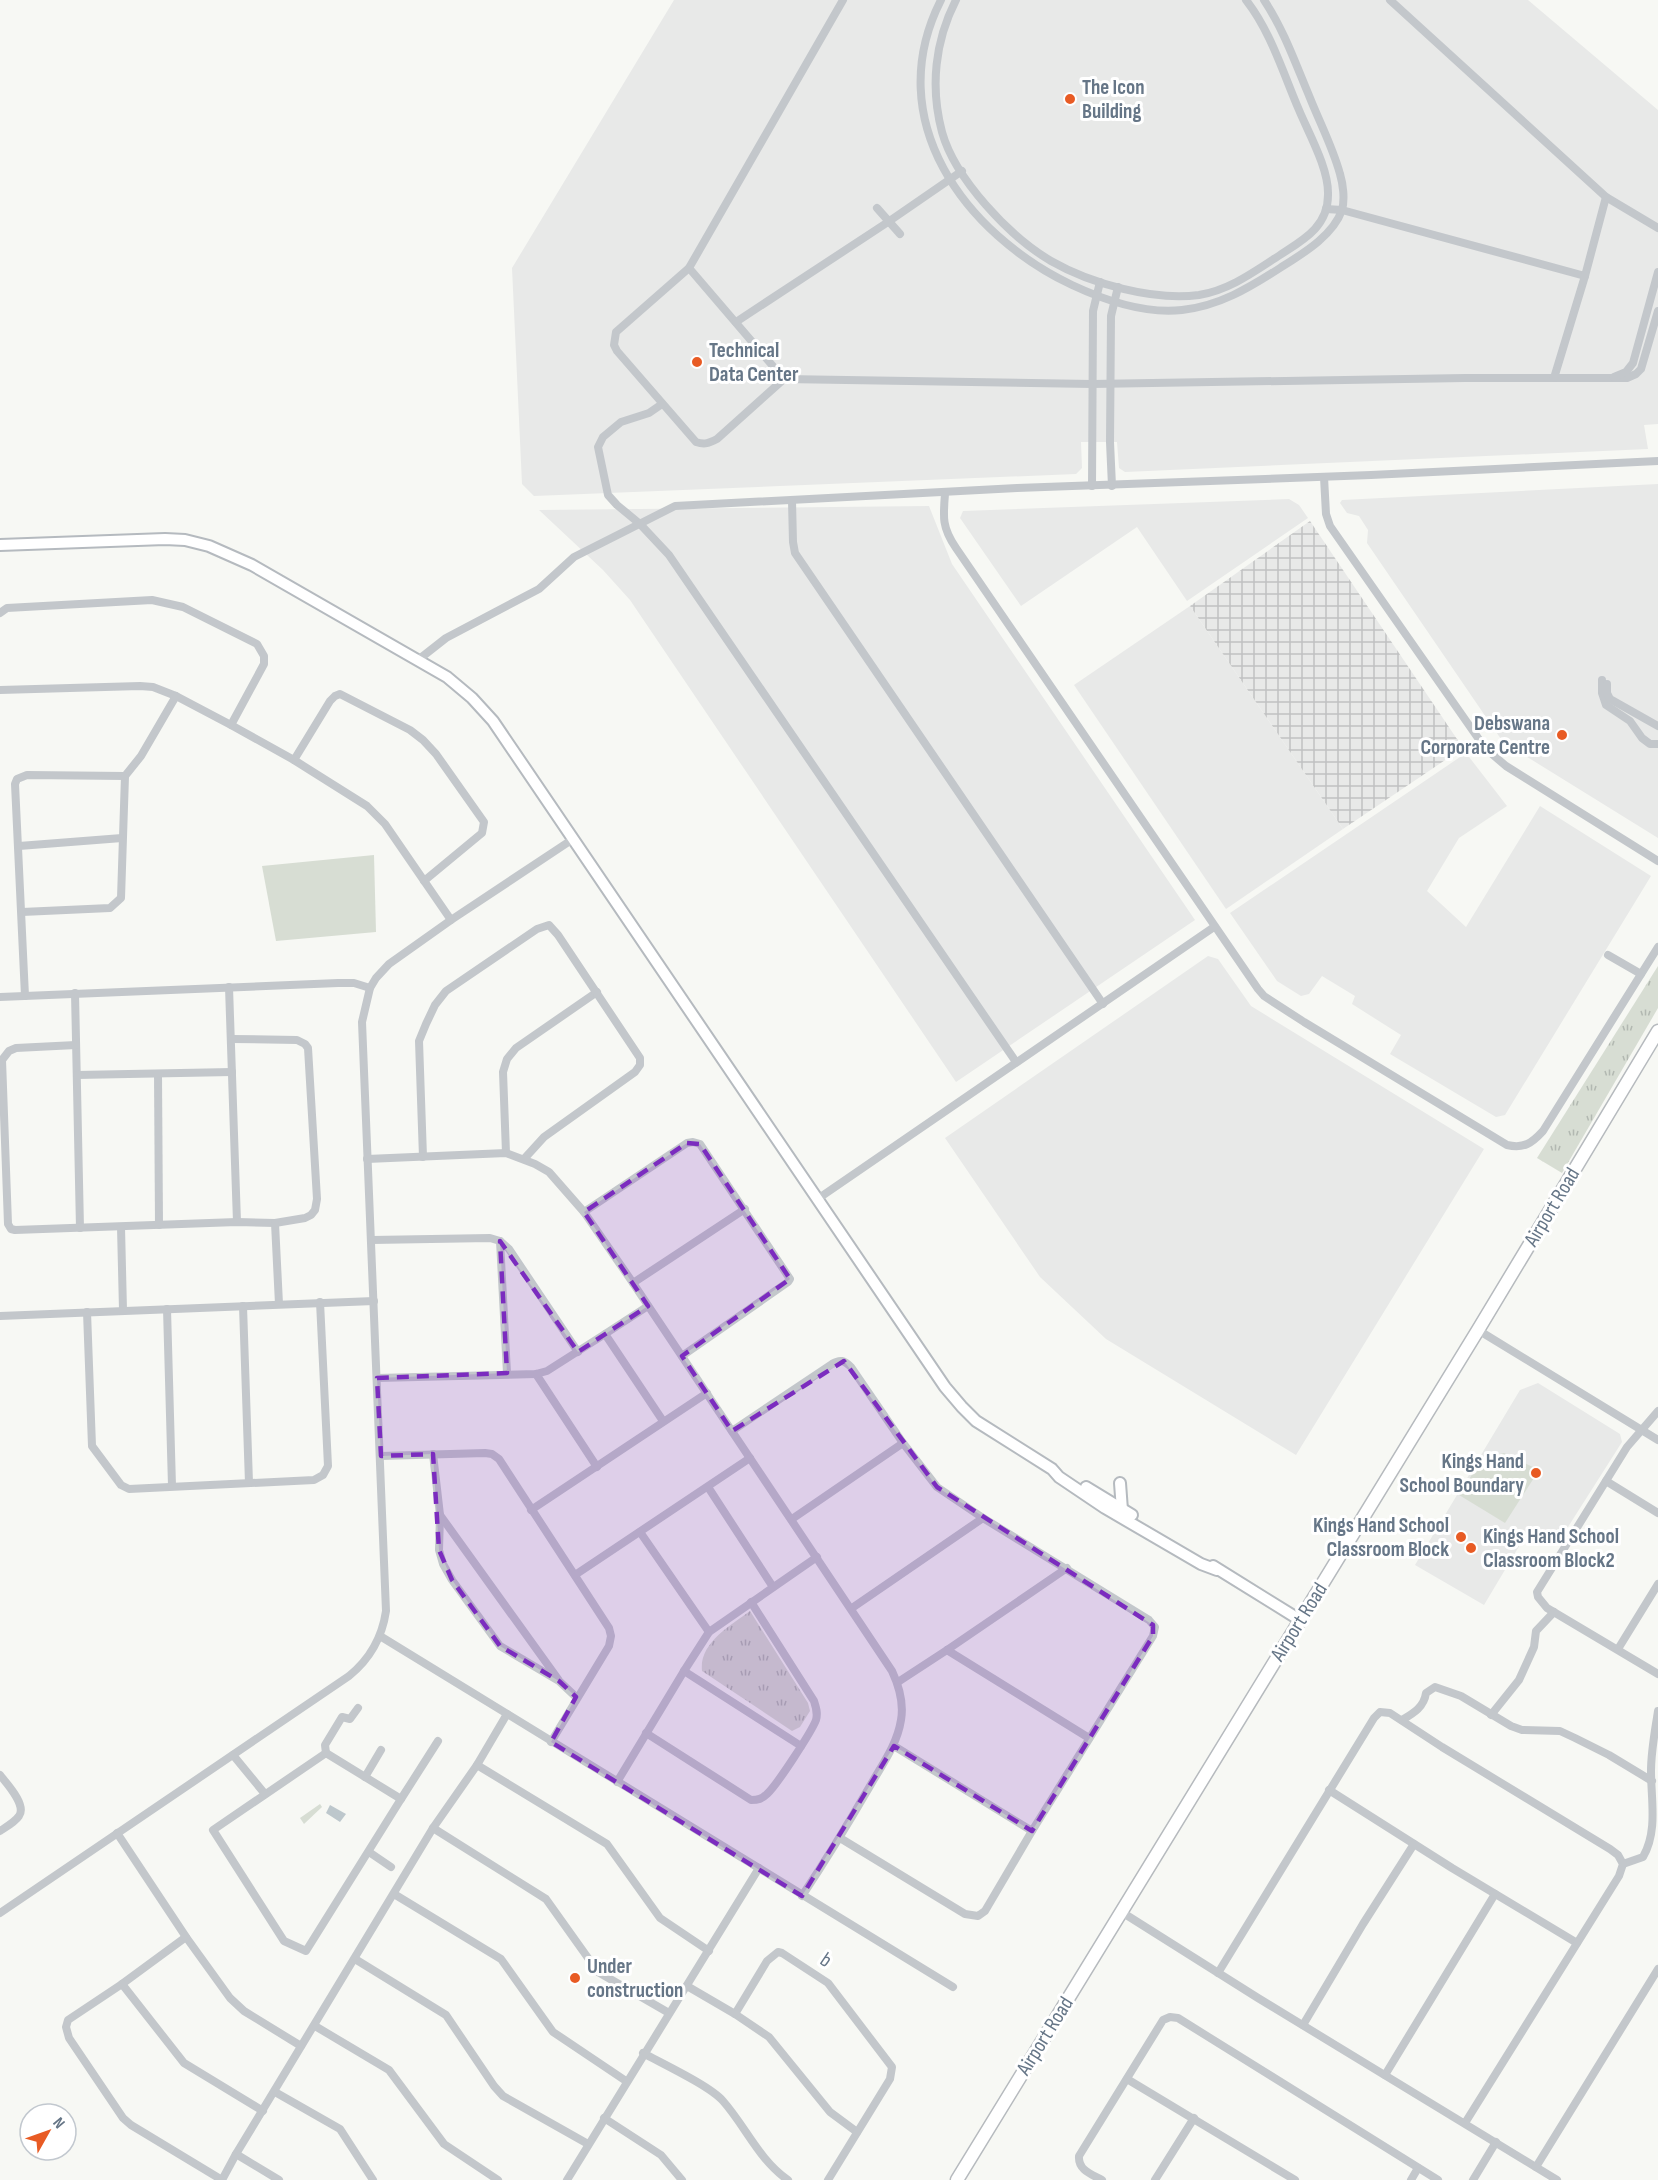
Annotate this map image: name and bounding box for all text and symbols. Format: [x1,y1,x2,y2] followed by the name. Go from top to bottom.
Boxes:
[1082,75,1145,124] place label: The Icon Building
[1063,92,1077,106] marker: The Icon Building
[709,338,799,387] place label: Technical Data Center
[690,355,704,369] marker: Technical Data Center
[1420,711,1550,760] place label: Debswana Corporate Centre
[1555,728,1569,742] marker: Debswana Corporate Centre
[1518,1163,1585,1252] street label: Airport Road
[1400,1449,1524,1498] place label: Kings Hand School Boundary
[1529,1466,1543,1480] marker: Kings Hand School Boundary
[1313,1513,1449,1562] place label: Kings Hand School Classroom Block
[1483,1524,1619,1573] place label: Kings Hand School Classroom Block2
[1454,1530,1468,1544] marker: Kings Hand School Classroom Block
[1464,1541,1478,1555] marker: Kings Hand School Classroom Block2
[1265,1578,1333,1667] street label: Airport Road
[815,1947,837,1973] street label: b
[587,1954,683,2003] place label: Under construction
[568,1971,582,1985] marker: Under construction
[1011,1992,1079,2081] street label: Airport Road
[18,2102,78,2162] north arrow
[48,2114,68,2133] text: N

